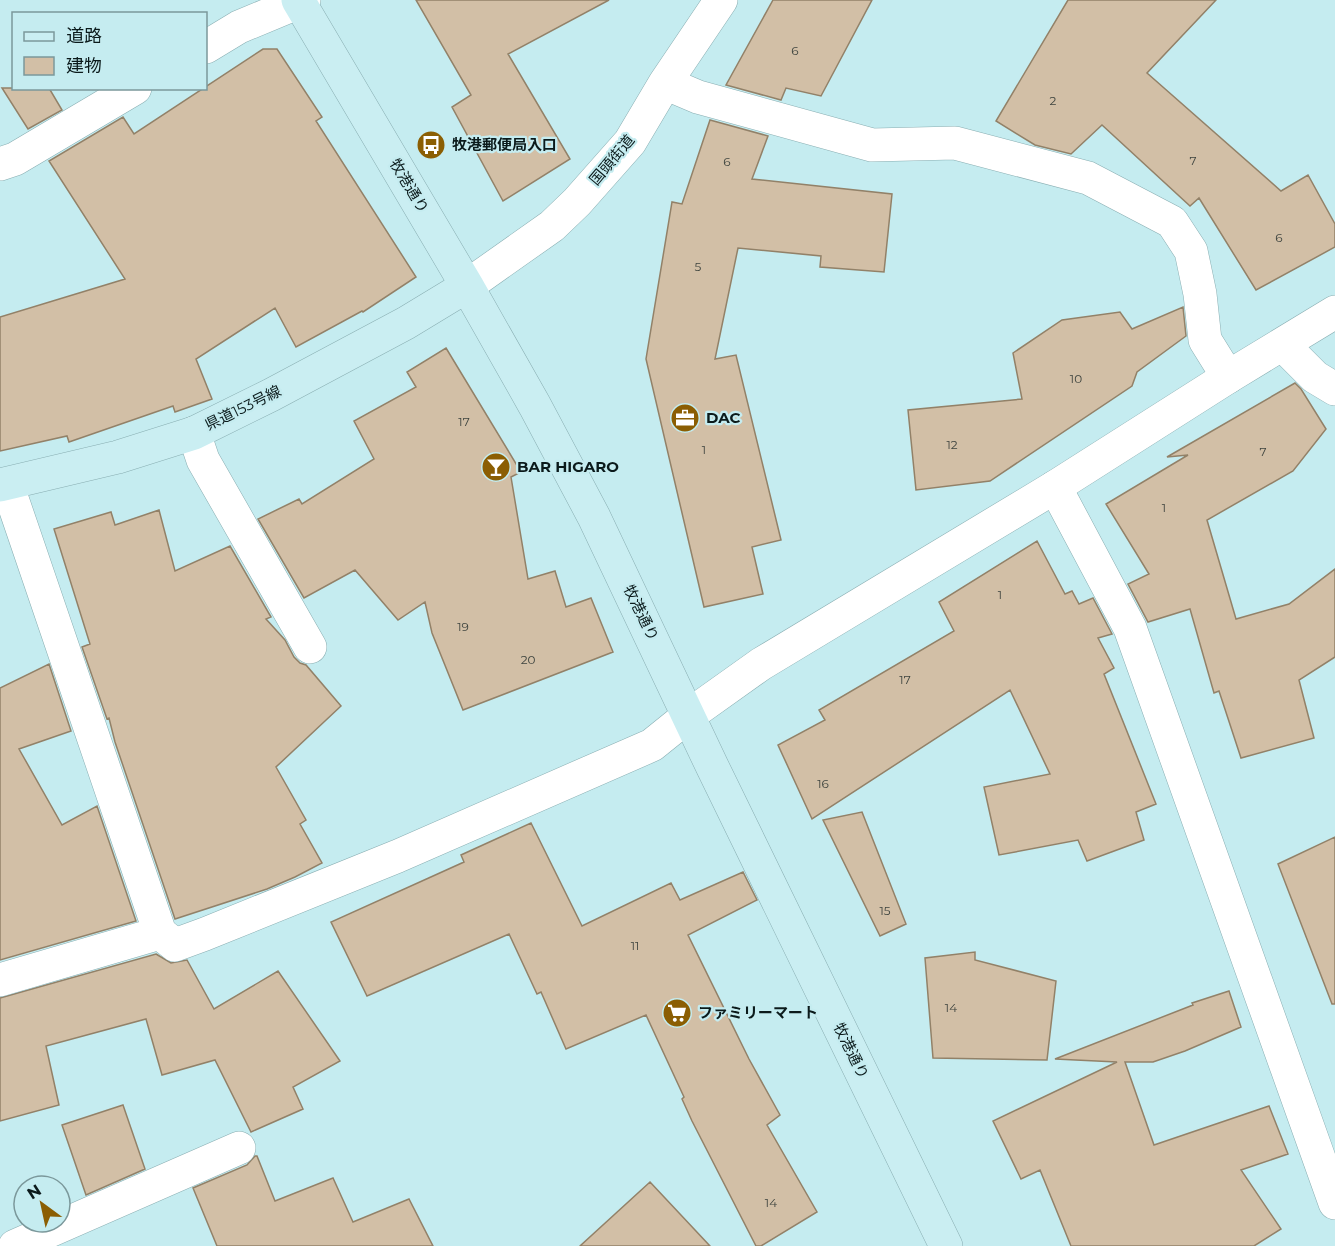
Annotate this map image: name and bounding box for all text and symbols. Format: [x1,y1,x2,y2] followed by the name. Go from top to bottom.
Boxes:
[12,12,207,90] legend
[66,25,102,47] text: 道路
[791,43,799,58] house number: 6
[66,55,102,77] text: 建物
[1050,93,1057,108] house number: 2
[415,129,447,161] bus stop icon: 牧港郵便局入口
[585,131,638,189] street label: 国頭街道
[452,135,557,154] place label: 牧港郵便局入口
[1189,153,1197,168] house number: 7
[723,154,731,169] house number: 6
[386,155,433,216] street label: 牧港通り
[1275,230,1283,245] house number: 6
[695,259,702,274] house number: 5
[1070,371,1082,386] house number: 10
[202,381,284,434] street label: 県道153号線
[669,402,701,434] office icon: DAC
[706,408,741,427] place label: DAC
[458,414,470,429] house number: 17
[946,437,958,452] house number: 12
[702,442,706,457] house number: 1
[1259,444,1267,459] house number: 7
[480,451,512,483] bar icon: BAR HIGARO
[517,457,619,476] place label: BAR HIGARO
[1162,500,1166,515] house number: 1
[620,582,663,644] street label: 牧港通り
[998,587,1002,602] house number: 1
[457,619,469,634] house number: 19
[521,652,535,667] house number: 20
[899,672,911,687] house number: 17
[817,776,829,791] house number: 16
[879,903,891,918] house number: 15
[631,938,639,953] house number: 11
[661,997,693,1029] supermarket icon: ファミリーマート
[945,1000,957,1015] house number: 14
[698,1003,818,1022] place label: ファミリーマート
[830,1020,873,1082] street label: 牧港通り
[12,1174,72,1234] north arrow
[24,1180,45,1203] text: N
[765,1195,777,1210] house number: 14

